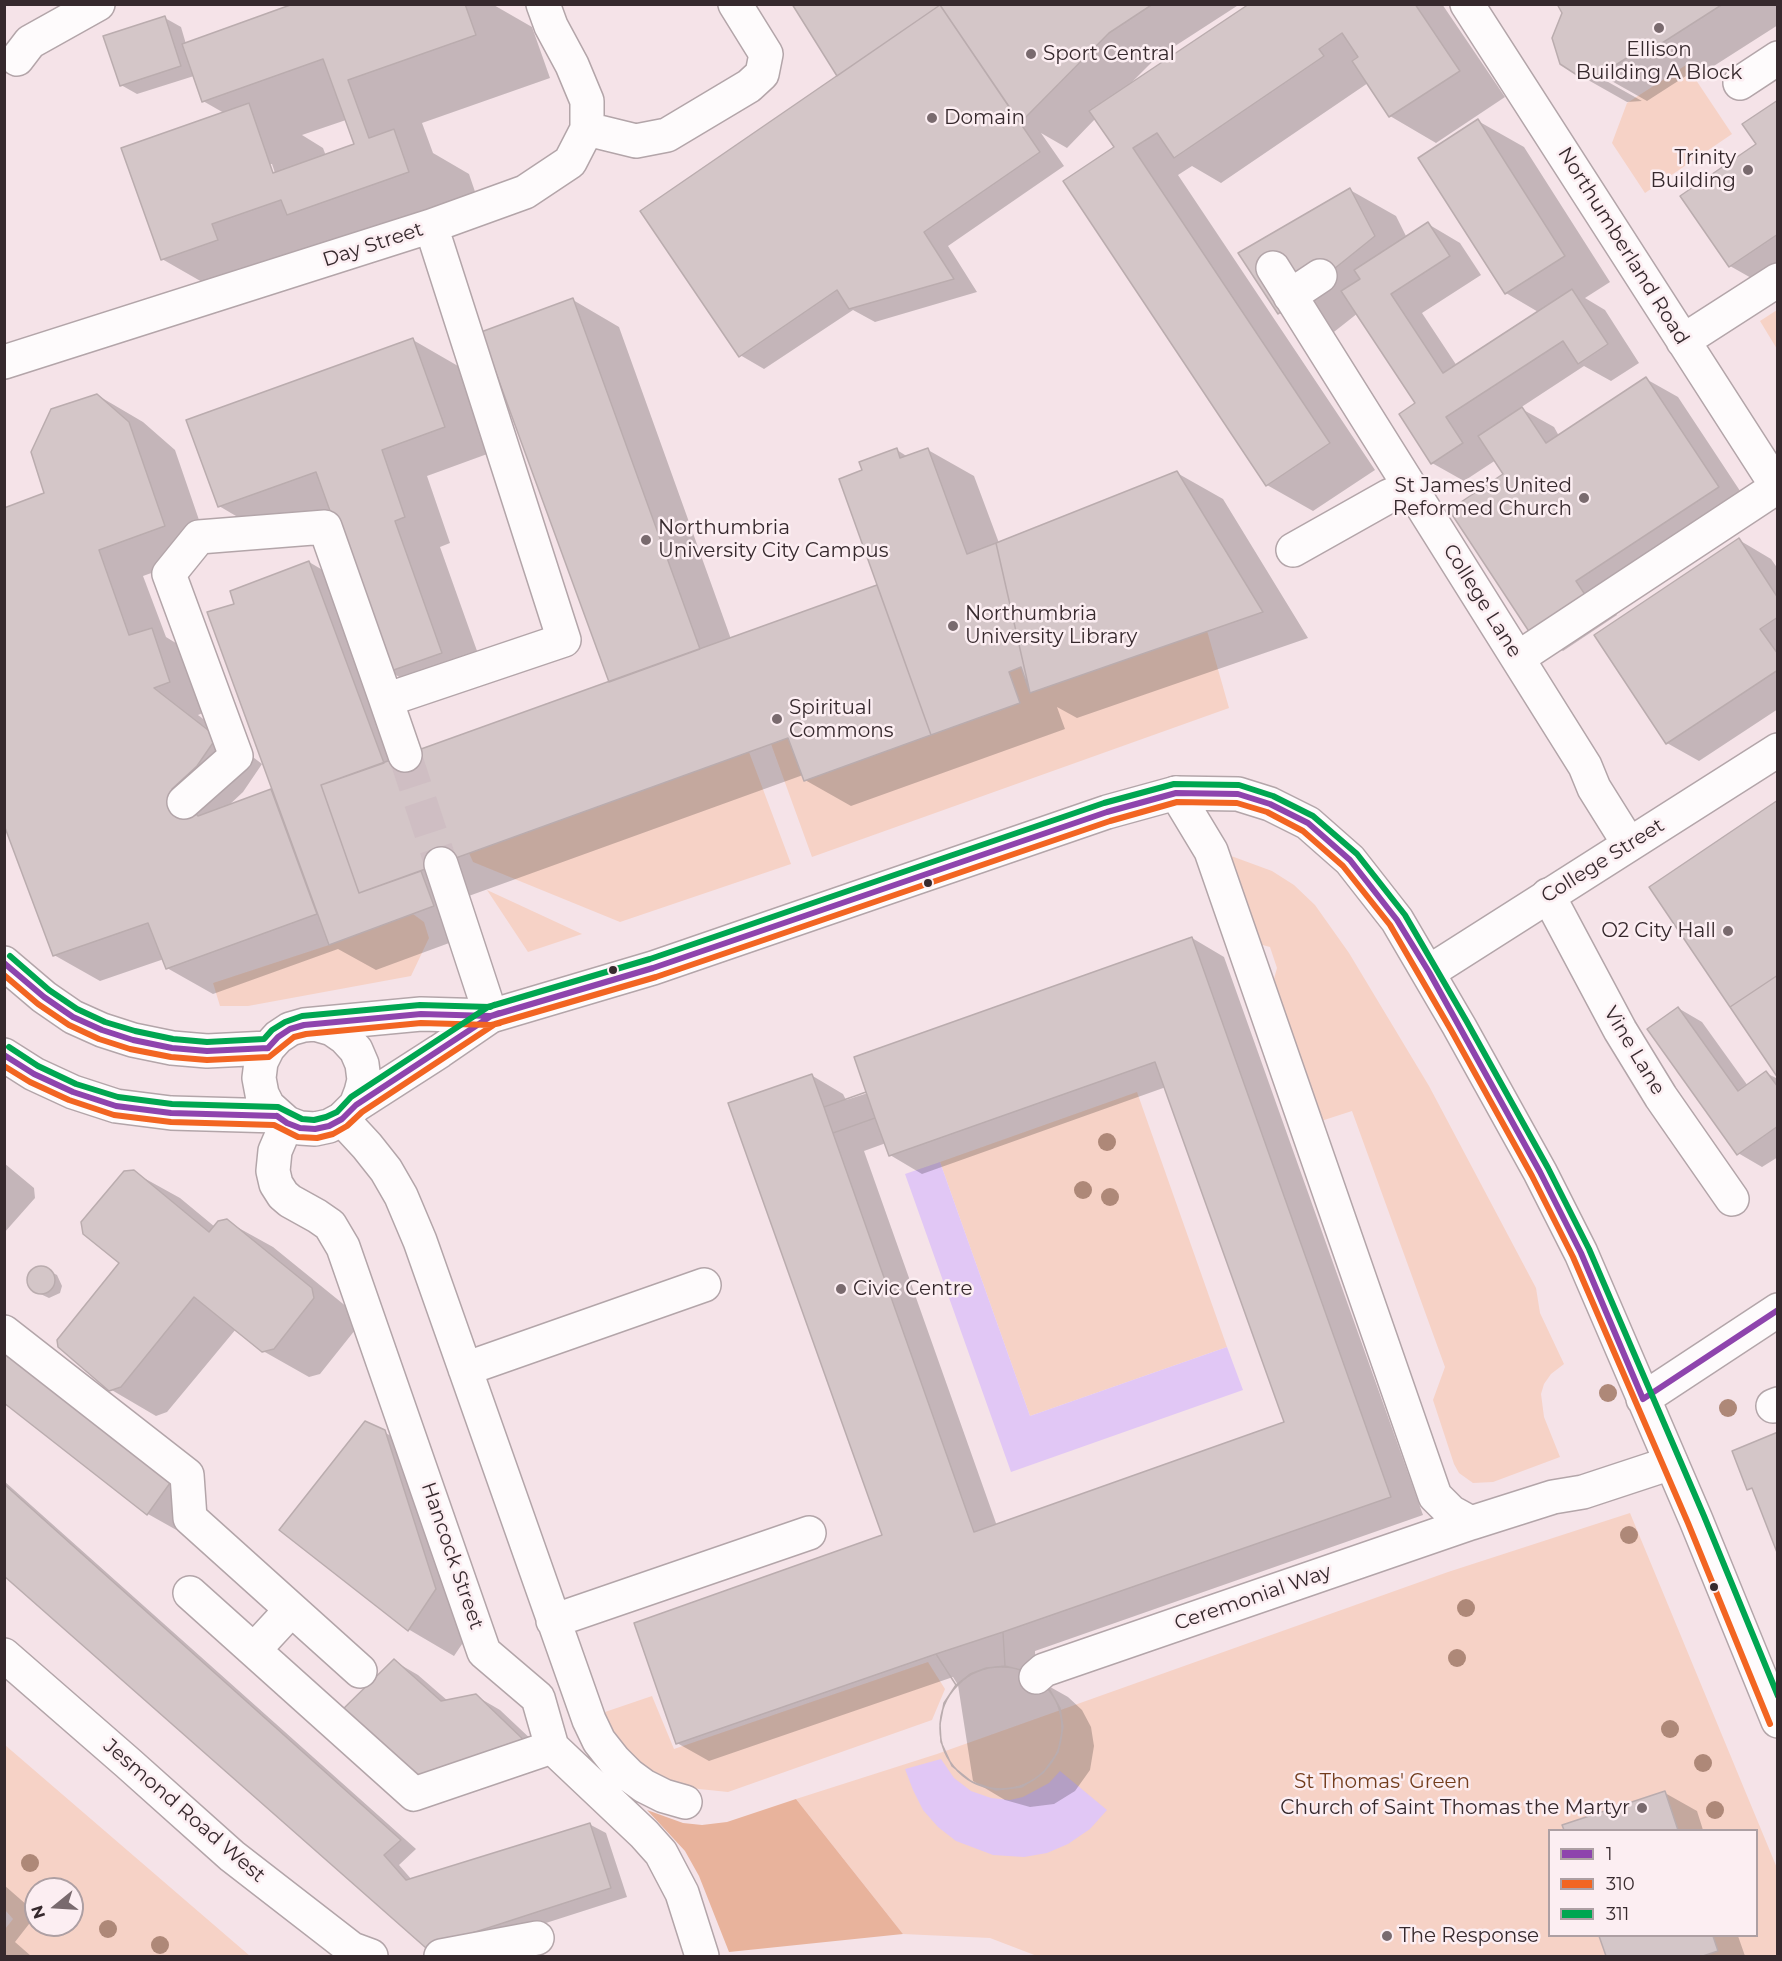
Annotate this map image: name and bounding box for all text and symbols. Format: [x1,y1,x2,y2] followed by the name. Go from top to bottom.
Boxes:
[1652,21,1666,35] marker: Ellison Building A Block
[1576,38,1742,85] place label: Ellison Building A Block
[1043,42,1175,66] place label: Sport Central
[1024,47,1038,61] marker: Sport Central
[944,106,1025,130] place label: Domain
[925,111,939,125] marker: Domain
[1552,143,1694,349] street label: Northumberland Road
[1651,146,1736,193] place label: Trinity Building
[1741,163,1755,177] marker: Trinity Building
[320,217,426,273] street label: Day Street
[1393,474,1572,521] place label: St James’s United Reformed Church
[1577,491,1591,505] marker: St James’s United Reformed Church
[658,516,888,563] place label: Northumbria University City Campus
[639,533,653,547] marker: Northumbria University City Campus
[1438,540,1526,662] street label: College Lane
[965,602,1137,649] place label: Northumbria University Library
[946,619,960,633] marker: Northumbria University Library
[789,696,894,743] place label: Spiritual Commons
[770,712,784,726] marker: Spiritual Commons
[1537,814,1669,908] street label: College Street
[922,877,934,889] unlabelled marker
[1601,919,1716,943] place label: O2 City Hall
[1721,924,1735,938] marker: O2 City Hall
[607,964,619,976] unlabelled marker
[1598,1002,1670,1100] street label: Vine Lane
[853,1277,973,1301] place label: Civic Centre
[834,1282,848,1296] marker: Civic Centre
[416,1479,488,1633] street label: Hancock Street
[1172,1560,1334,1636] street label: Ceremonial Way
[1708,1581,1720,1593] unlabelled marker
[98,1734,270,1888] street label: Jesmond Road West
[1294,1770,1470,1794] park label: St Thomas' Green
[1280,1796,1630,1820] place label: Church of Saint Thomas the Martyr
[1635,1801,1649,1815] marker: Church of Saint Thomas the Martyr
[1548,1829,1758,1937] legend
[1606,1843,1613,1865] text: 1
[1606,1873,1635,1895] text: 310
[24,1877,84,1937] north arrow
[27,1903,49,1921] text: N
[1606,1903,1629,1925] text: 311
[1399,1924,1539,1948] place label: The Response
[1380,1929,1394,1943] marker: The Response

